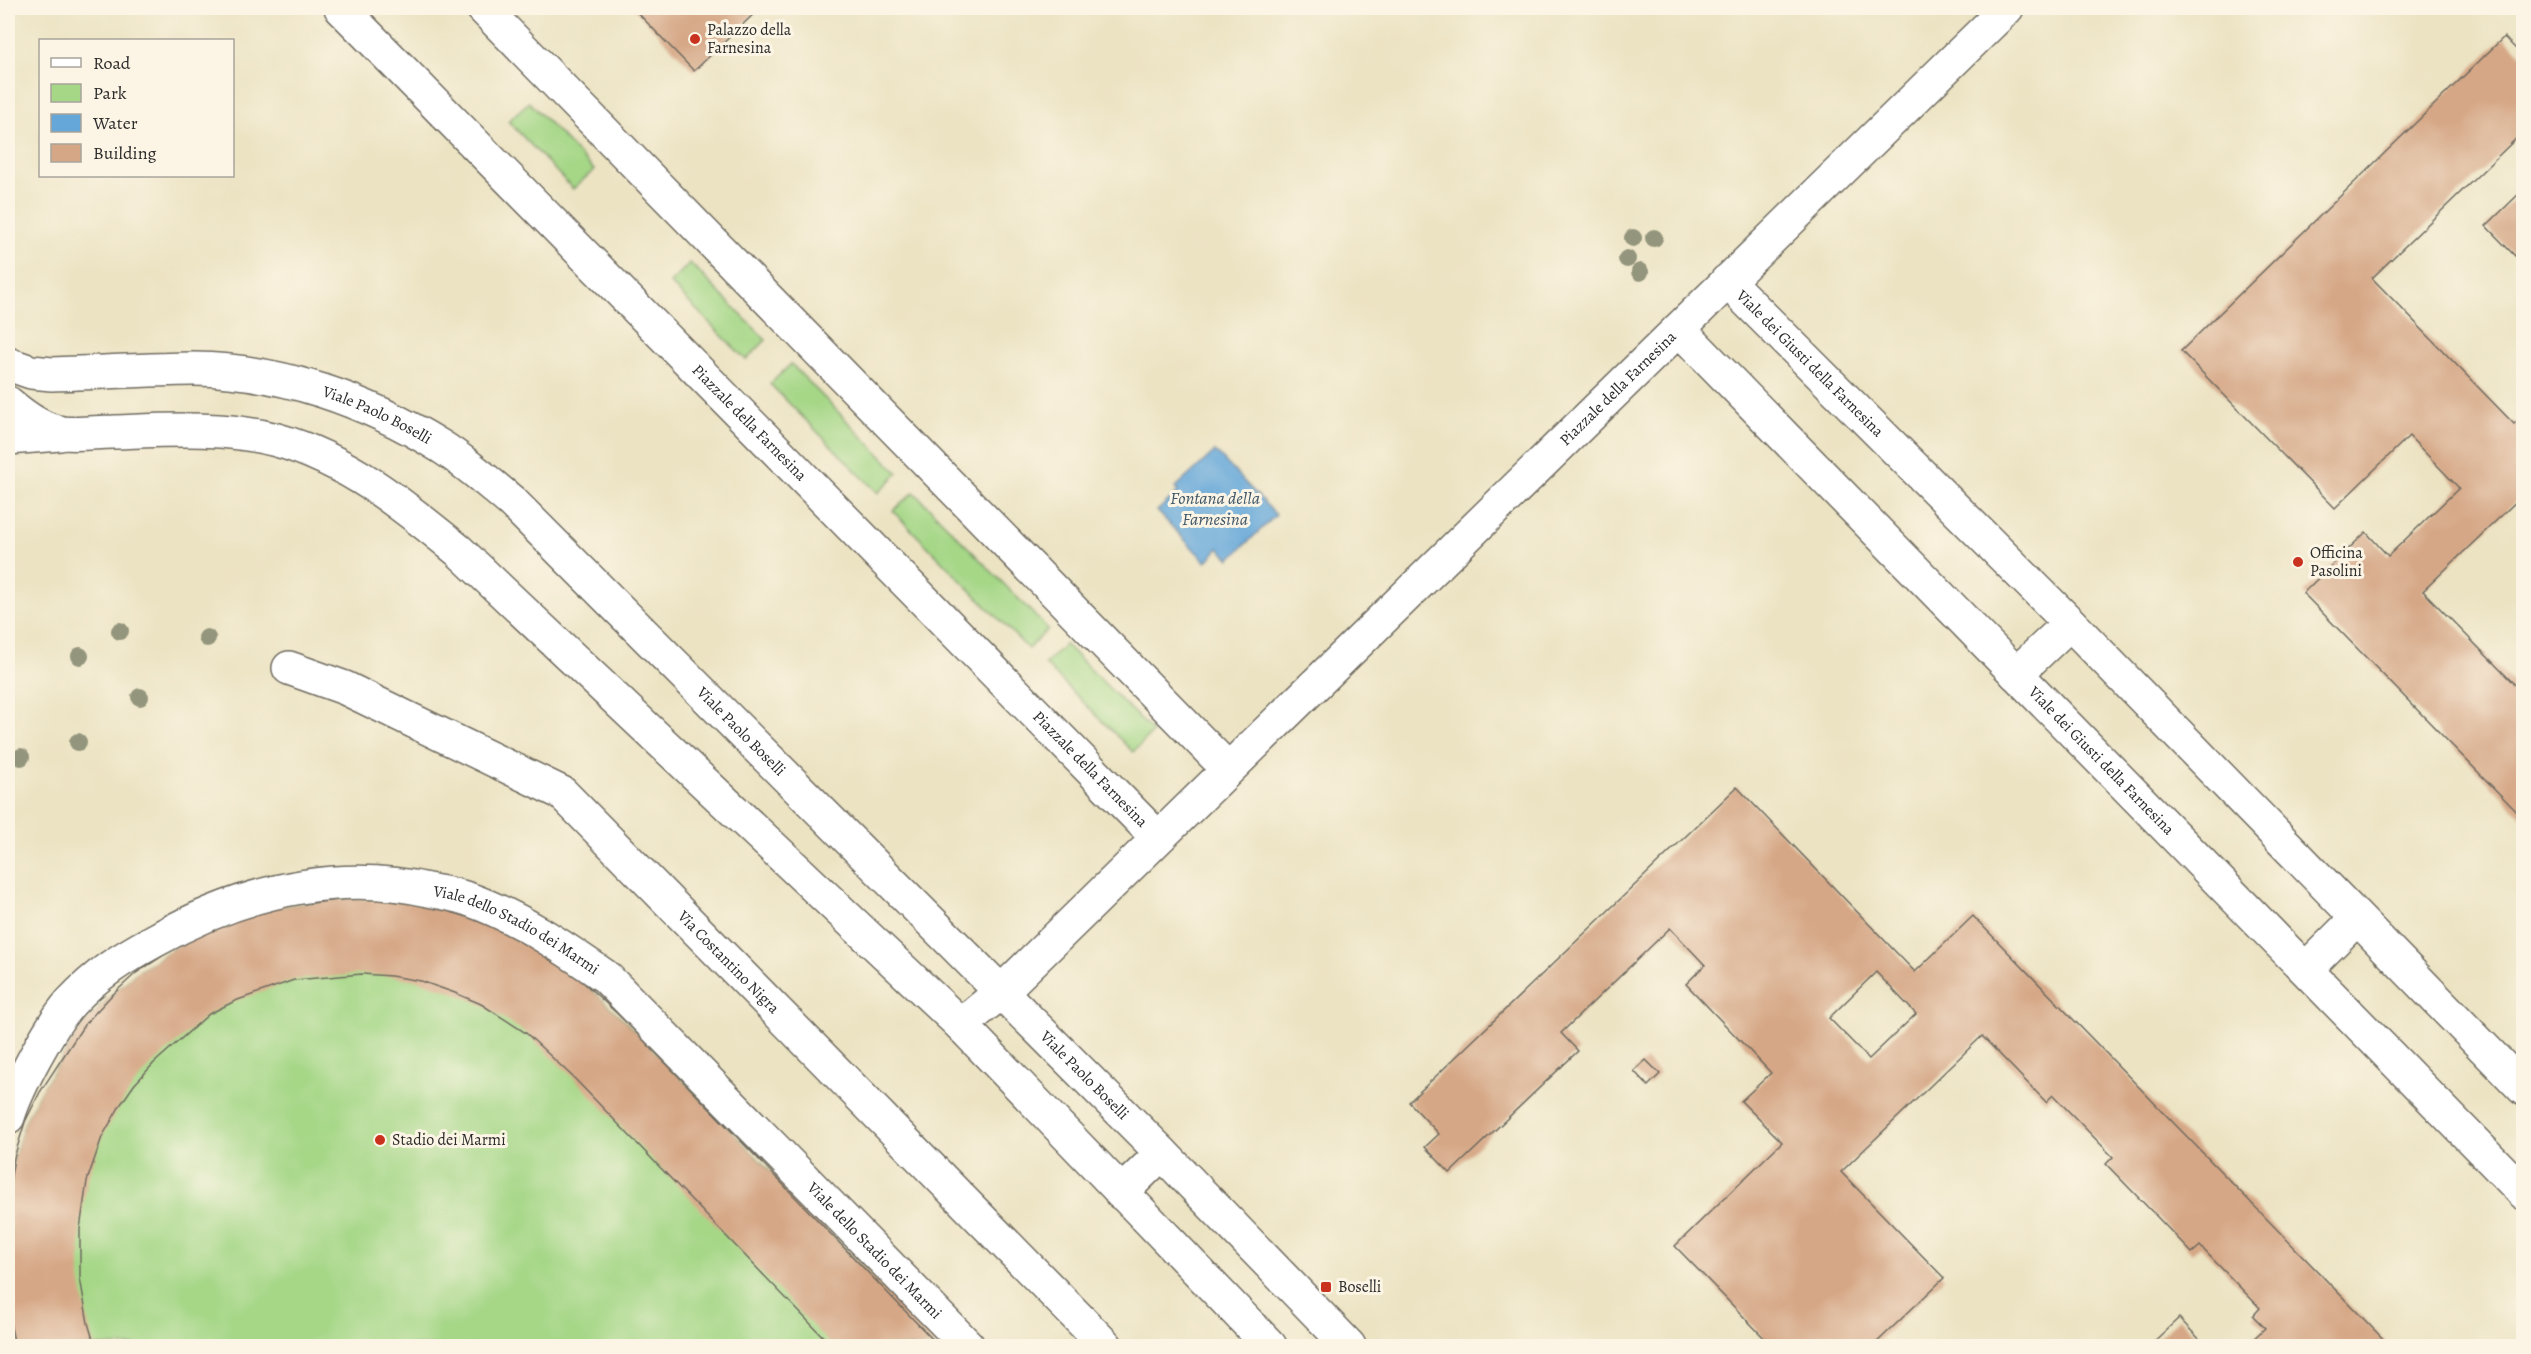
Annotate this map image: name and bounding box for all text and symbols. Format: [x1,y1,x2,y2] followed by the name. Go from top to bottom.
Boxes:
[707,19,792,59] place label: Palazzo della Farnesina
[688,32,702,46] marker: Palazzo della Farnesina
[39,39,234,177] legend
[93,51,131,75] text: Road
[93,81,127,105] text: Park
[92,111,138,135] text: Water
[93,141,157,165] text: Building
[1730,284,1889,442] street label: Viale dei Giusti della Farnesina
[1555,326,1682,451] street label: Piazzale della Farnesina
[687,360,812,486] street label: Piazzale della Farnesina
[319,380,436,449] street label: Viale Paolo Boselli
[1170,486,1260,531] water label: Fontana della Farnesina
[2310,542,2363,582] place label: Officina Pasolini
[2291,555,2305,569] marker: Officina Pasolini
[691,681,790,781] street label: Viale Paolo Boselli
[2023,681,2180,840] street label: Viale dei Giusti della Farnesina
[1028,706,1153,833] street label: Piazzale della Farnesina
[431,880,604,980] street label: Viale dello Stadio dei Marmi
[672,905,785,1019] street label: Via Costantino Nigra
[1034,1025,1134,1125] street label: Viale Paolo Boselli
[392,1129,506,1151] place label: Stadio dei Marmi
[373,1133,387,1147] marker: Stadio dei Marmi
[802,1177,947,1324] street label: Viale dello Stadio dei Marmi
[1338,1276,1381,1298] place label: Boselli
[1319,1280,1333,1294] marker: Boselli

